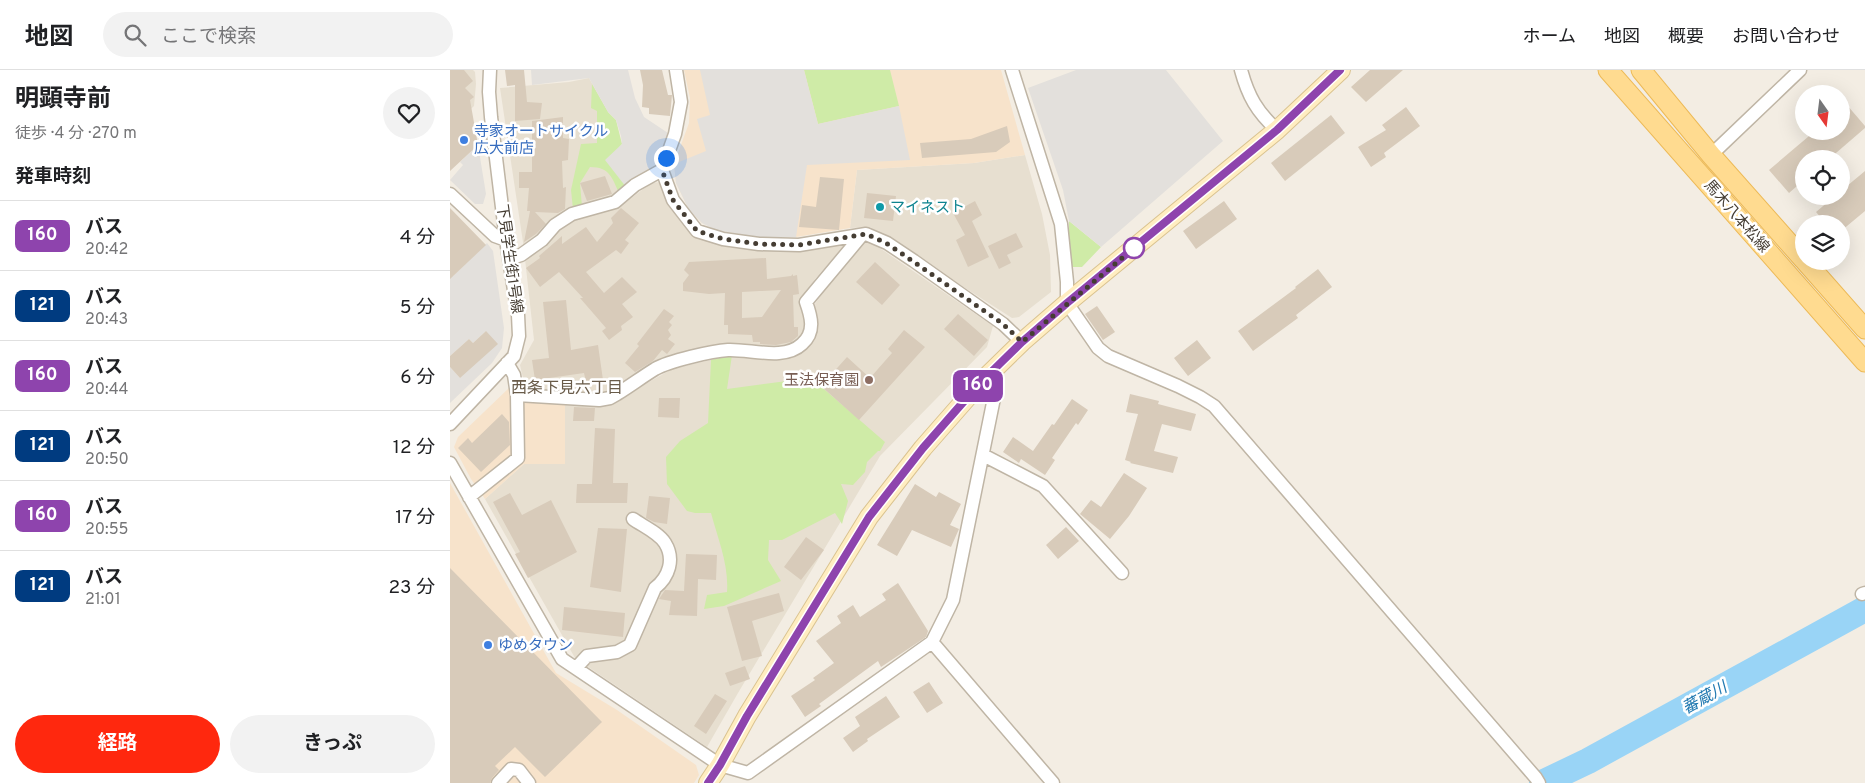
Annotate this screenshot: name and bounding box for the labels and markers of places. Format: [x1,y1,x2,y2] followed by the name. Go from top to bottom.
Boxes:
[474,123,608,159] place label: 寺家オートサイクル 広大前店
[458,134,470,146] marker: 寺家オートサイクル 広大前店
[890,199,965,218] place label: マイネスト
[874,201,886,213] marker: マイネスト
[1123,237,1145,259] unlabelled marker
[784,372,859,391] place label: 玉法保育園
[863,374,875,386] marker: 玉法保育園
[498,637,573,656] place label: ゆめタウン
[482,639,494,651] marker: ゆめタウン

